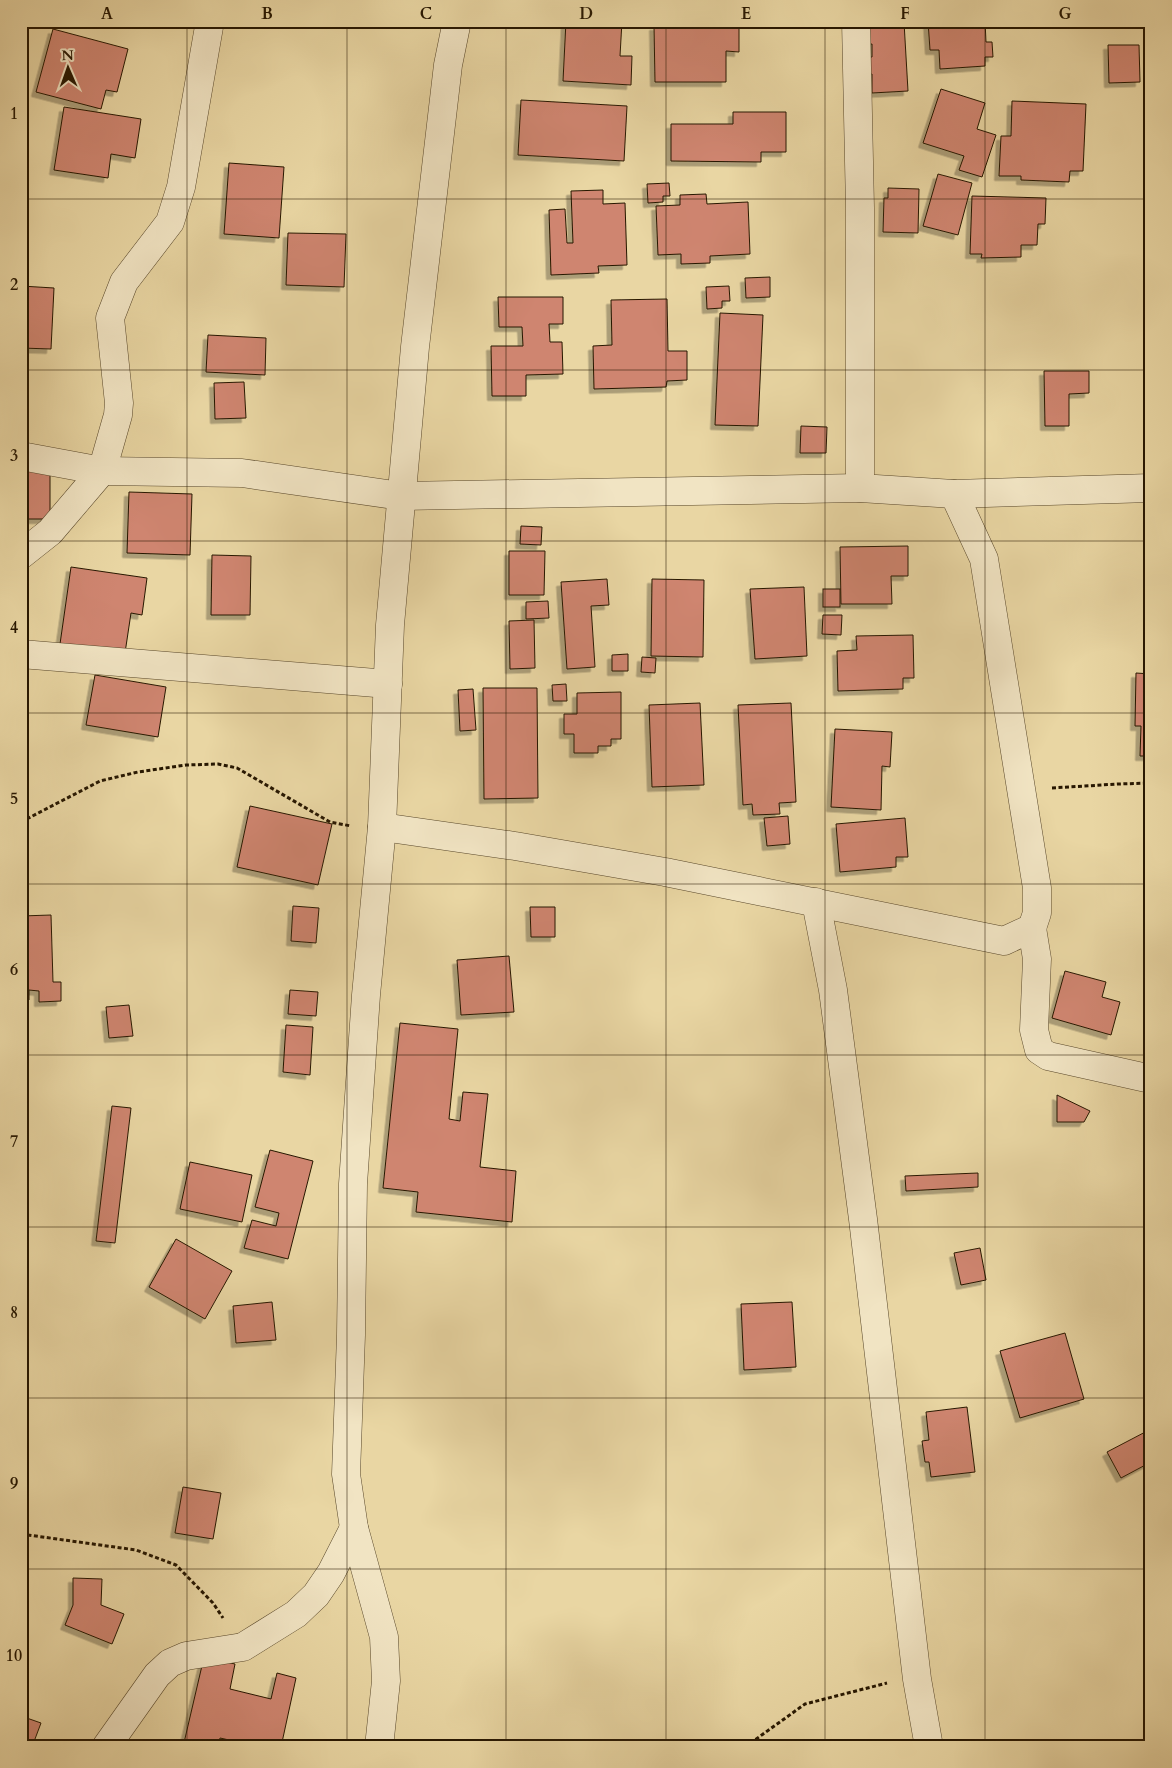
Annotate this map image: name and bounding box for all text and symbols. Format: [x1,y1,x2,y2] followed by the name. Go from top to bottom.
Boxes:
[101,3,113,25] text: A
[261,3,273,25] text: B
[420,3,432,25] text: C
[579,3,593,25] text: D
[741,3,751,25] text: E
[900,3,910,25] text: F
[1058,3,1072,25] text: G
[42,42,92,92] north arrow
[61,46,74,65] text: N
[10,103,18,125] text: 1
[10,274,18,296] text: 2
[10,445,18,467] text: 3
[10,617,18,639] text: 4
[10,788,18,810] text: 5
[10,959,18,981] text: 6
[10,1131,18,1153] text: 7
[10,1302,18,1324] text: 8
[10,1473,18,1495] text: 9
[6,1645,22,1667] text: 10

